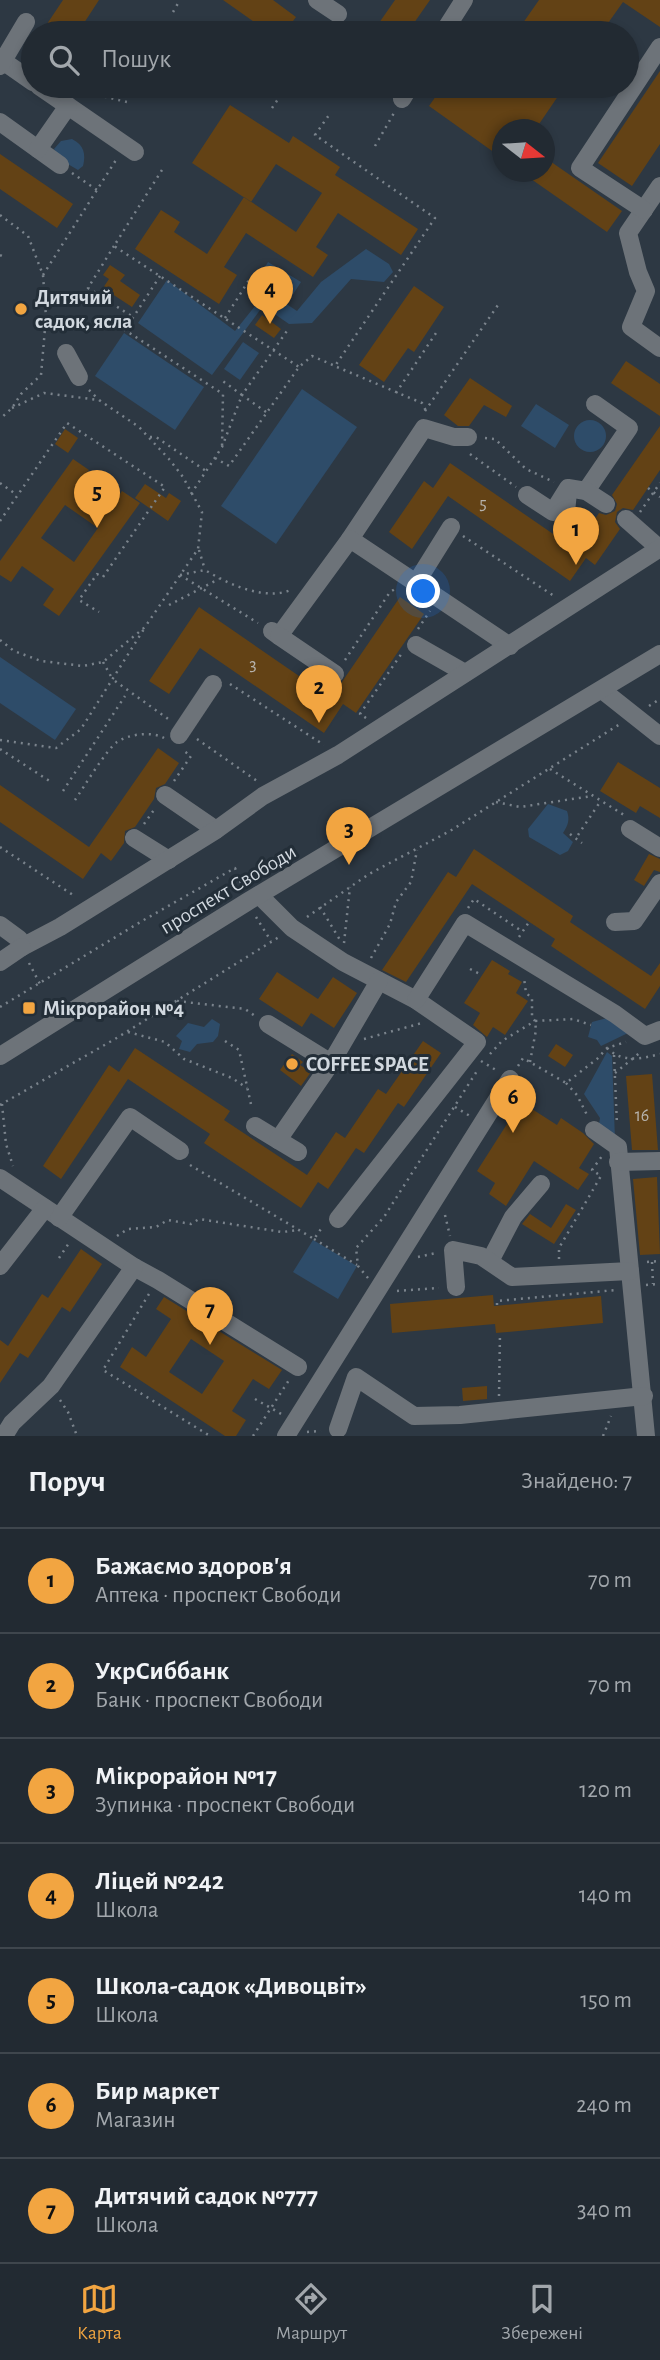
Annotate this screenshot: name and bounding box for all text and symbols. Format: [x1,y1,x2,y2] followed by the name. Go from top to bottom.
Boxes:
[21,21,639,98] search box
[45,41,83,79] icon: search
[101,46,171,72] text: Пошук
[492,119,555,182] north arrow
[247,266,293,324] pin: 4
[35,287,132,332] place label: Дитячий садок, ясла
[13,301,29,317] marker: Дитячий садок, ясла
[74,470,120,528] pin: 5
[479,495,487,513] house number: 5
[553,507,599,565] pin: 1
[406,574,440,608] your location
[249,656,257,674] house number: 3
[296,665,342,723] pin: 2
[326,807,372,865] pin: 3
[157,841,300,938] street label: проспект Свободи
[43,998,184,1019] place label: Мікрорайон №4
[21,1000,37,1016] marker: Мікрорайон №4
[306,1054,429,1075] place label: COFFEE SPACE
[284,1056,300,1072] marker: COFFEE SPACE
[490,1075,536,1133] pin: 6
[635,1107,649,1125] house number: 16
[187,1287,233,1345] pin: 7
[28,1467,106,1497] text: Поруч
[521,1470,632,1493] text: Знайдено: 7
[95,1553,292,1579] text: Бажаємо здоров'я
[47,1569,55,1592] text: 1
[588,1569,632,1592] text: 70 m
[95,1584,341,1607] text: Аптека · проспект Свободи
[95,1658,229,1684] text: УкрСиббанк
[46,1674,56,1697] text: 2
[588,1674,632,1697] text: 70 m
[95,1689,323,1712] text: Банк · проспект Свободи
[95,1763,277,1789] text: Мікрорайон №17
[46,1779,56,1802] text: 3
[579,1779,632,1802] text: 120 m
[95,1794,355,1817] text: Зупинка · проспект Свободи
[95,1868,224,1894] text: Ліцей №242
[45,1884,57,1907] text: 4
[579,1884,632,1907] text: 140 m
[95,1899,159,1922] text: Школа
[95,1973,367,1999] text: Школа-садок «Дивоцвіт»
[46,1989,56,2012] text: 5
[580,1989,632,2012] text: 150 m
[95,2004,159,2027] text: Школа
[95,2078,219,2104] text: Бир маркет
[45,2094,57,2117] text: 6
[576,2094,632,2117] text: 240 m
[95,2109,176,2132] text: Магазин
[95,2183,318,2209] text: Дитячий садок №777
[46,2199,56,2222] text: 7
[577,2199,632,2222] text: 340 m
[95,2214,159,2237] text: Школа
[77,2280,122,2345] tab: Карта
[276,2280,347,2345] tab: Маршрут
[501,2280,583,2345] tab: Збережені

